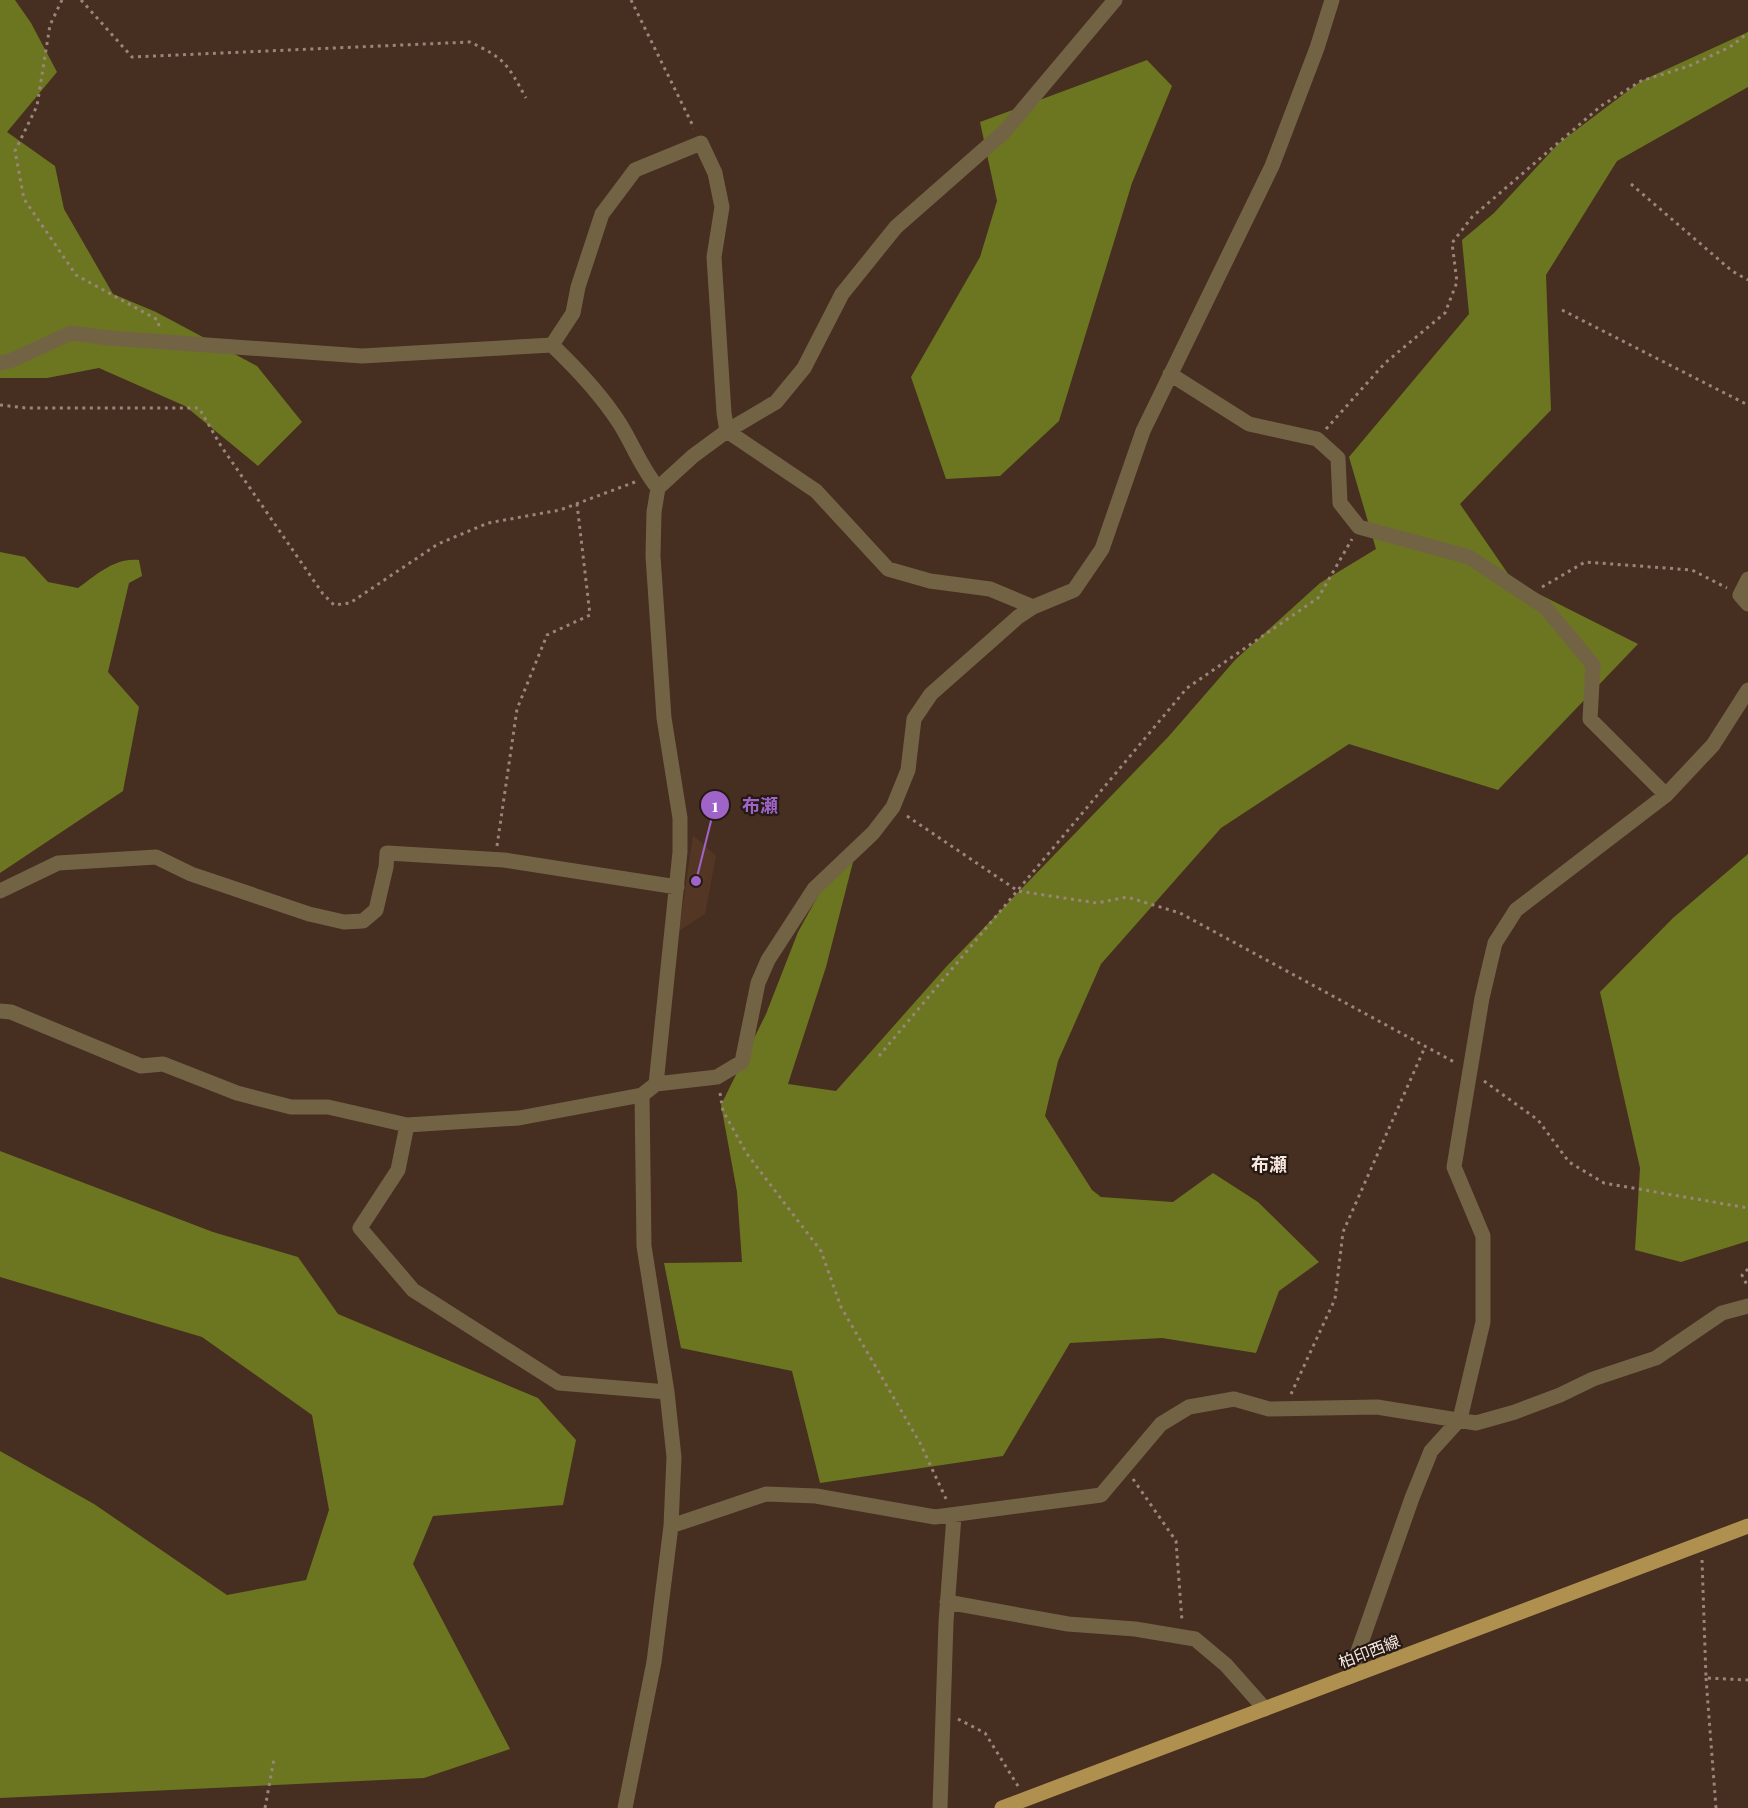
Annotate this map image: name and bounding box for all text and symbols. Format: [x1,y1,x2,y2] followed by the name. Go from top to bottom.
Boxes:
[700,787,790,823] callout: 布瀬
[712,793,719,817] text: 1
[742,793,778,817] text: 布瀬
[1251,1152,1287,1176] district label: 布瀬
[1335,1630,1403,1672] street label: 柏印西線

